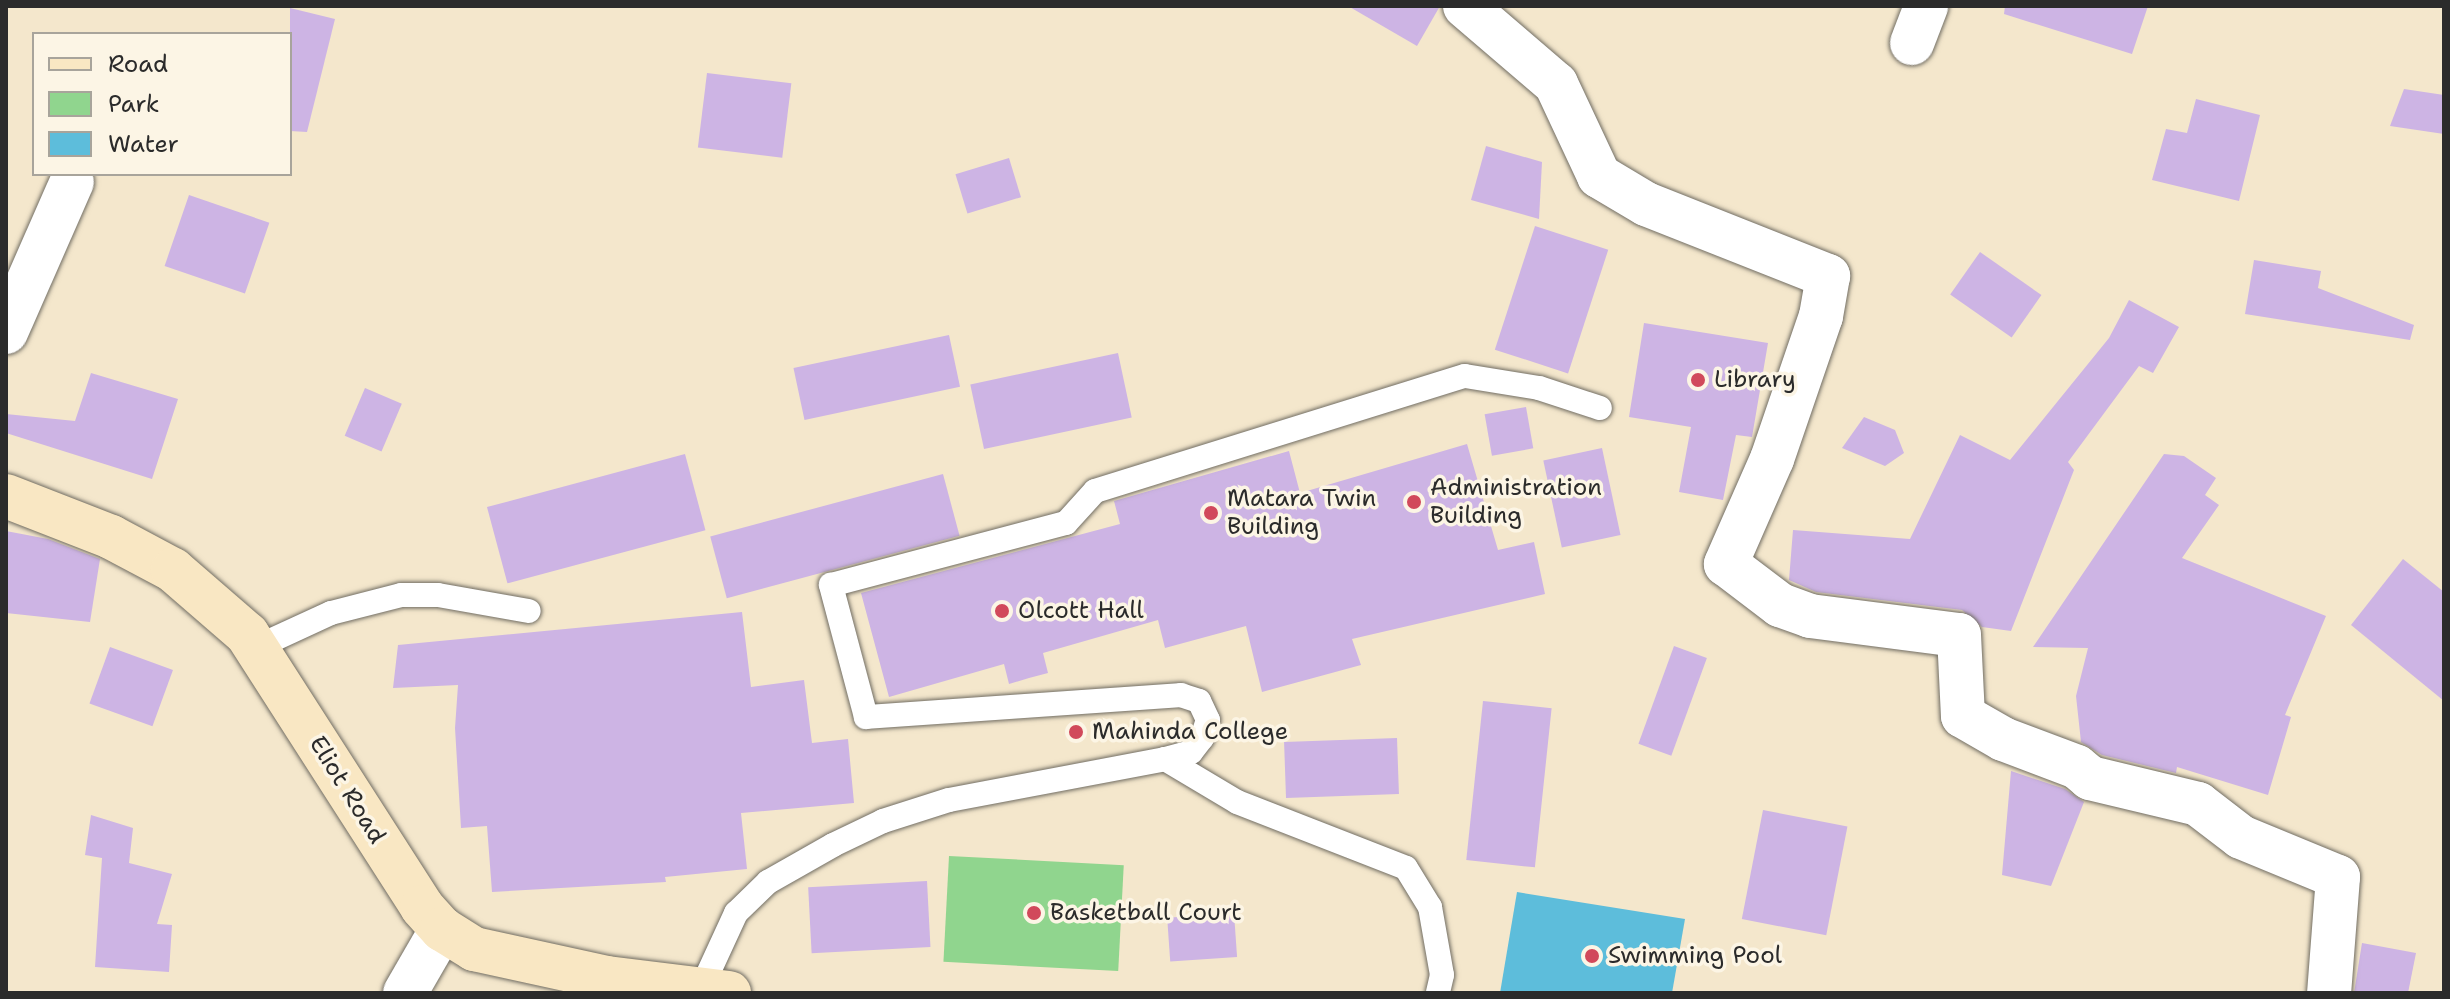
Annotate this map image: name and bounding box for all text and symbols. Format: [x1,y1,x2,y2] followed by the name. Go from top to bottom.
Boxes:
[32,32,292,176] legend
[108,48,168,80] text: Road
[108,88,160,120] text: Park
[108,128,179,160] text: Water
[1714,366,1796,394] place label: Library
[1689,371,1707,389] marker: Library
[1430,474,1602,530] place label: Administration Building
[1227,485,1376,541] place label: Matara Twin Building
[1405,493,1423,511] marker: Administration Building
[1202,504,1220,522] marker: Matara Twin Building
[1018,597,1144,625] place label: Olcott Hall
[993,602,1011,620] marker: Olcott Hall
[1092,718,1288,746] place label: Mahinda College
[1067,723,1085,741] marker: Mahinda College
[303,731,391,849] street label: Eliot Road
[1050,899,1242,927] place label: Basketball Court
[1025,904,1043,922] marker: Basketball Court
[1608,942,1782,970] place label: Swimming Pool
[1583,947,1601,965] marker: Swimming Pool

